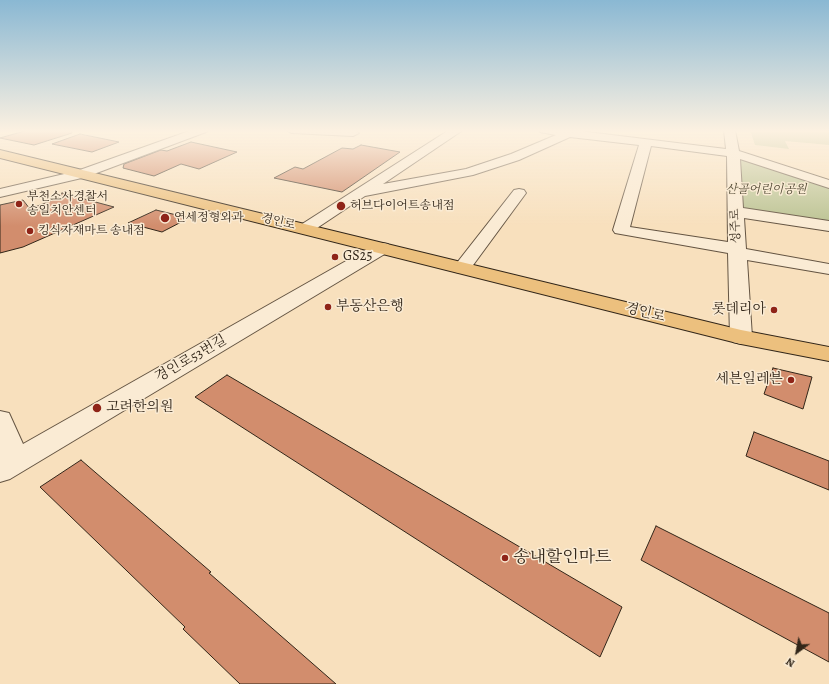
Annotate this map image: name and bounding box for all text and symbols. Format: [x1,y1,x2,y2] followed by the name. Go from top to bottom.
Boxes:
[725,183,807,197] park label: 산골어린이공원
[27,190,108,218] place label: 부천소사경찰서 송일치안센터
[14,199,24,209] marker: 부천소사경찰서 송일치안센터
[350,199,454,213] place label: 허브다이어트송내점
[335,200,347,212] marker: 허브다이어트송내점
[728,208,744,244] street label: 성주로
[174,211,244,225] place label: 연세정형외과
[259,211,297,233] street label: 경인로
[159,212,171,224] marker: 연세정형외과
[38,224,145,238] place label: 킹식자재마트 송내점
[25,226,35,236] marker: 킹식자재마트 송내점
[343,249,372,265] place label: GS25
[330,252,340,262] marker: GS25
[336,299,404,315] place label: 부동산은행
[623,300,667,326] street label: 경인로
[323,302,333,312] marker: 부동산은행
[712,302,766,318] place label: 롯데리아
[769,305,779,315] marker: 롯데리아
[152,332,230,386] street label: 경인로53번길
[715,372,783,388] place label: 세븐일레븐
[786,375,796,385] marker: 세븐일레븐
[106,400,174,416] place label: 고려한의원
[91,402,103,414] marker: 고려한의원
[513,548,612,568] place label: 송내할인마트
[500,553,510,563] marker: 송내할인마트
[777,632,817,672] north arrow
[783,654,798,671] text: N

